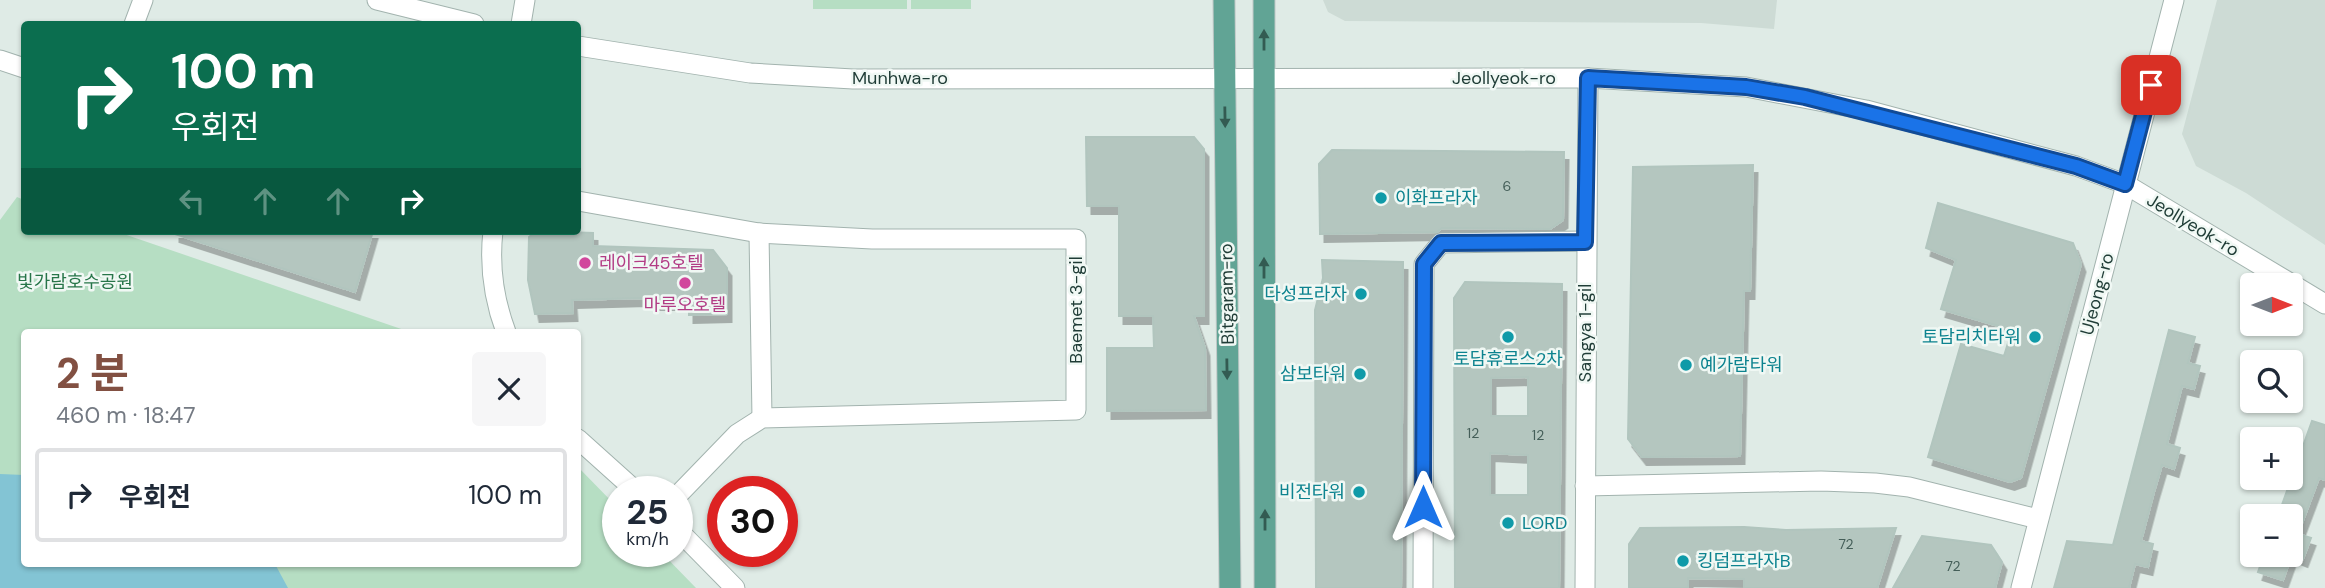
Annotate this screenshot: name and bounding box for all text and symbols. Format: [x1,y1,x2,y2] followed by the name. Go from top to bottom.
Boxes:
[1258,29,1270,51] one-way arrow
[171,39,315,103] text: 100 m
[56,49,147,140] icon: right
[2121,55,2181,115] pin
[852,66,948,90] street label: Munhwa-ro
[1452,66,1556,90] street label: Jeollyeok-ro
[2132,66,2170,104] icon: arrive
[171,106,259,148] text: 우회전
[1219,106,1230,128] one-way arrow
[1503,177,1511,195] house number: 6
[173,182,211,220] icon: left
[246,182,284,220] icon: ahead
[319,182,357,220] icon: ahead
[392,182,430,220] icon: right
[1395,186,1478,210] place label: 이화프라자
[2142,188,2244,262] street label: Jeollyeok-ro
[1373,190,1389,206] marker: 이화프라자
[1214,243,1240,345] street label: Bitgaram-ro
[2075,250,2119,338] street label: Ujeong-ro
[599,251,704,275] place label: 레이크45호텔
[577,255,593,271] marker: 레이크45호텔
[1064,256,1088,364] street label: Baemet 3-gil
[1258,257,1270,279] one-way arrow
[17,270,133,294] park label: 빛가람호수공원
[2240,273,2303,336] north arrow
[2240,273,2303,567] map controls
[677,275,693,291] marker: 마루오호텔
[1264,282,1347,306] place label: 다성프라자
[1573,284,1597,382] street label: Sangya 1-gil
[1353,286,1369,302] marker: 다성프라자
[644,293,726,317] place label: 마루오호텔
[1922,325,2021,349] place label: 토담리치타워
[1500,329,1516,345] marker: 토담휴로스2차
[2027,329,2043,345] marker: 토담리치타워
[56,346,129,401] text: 2 분
[1453,347,1563,371] place label: 토담휴로스2차
[2240,350,2303,413] button: search
[472,352,546,426] button: close
[1700,353,1783,377] place label: 예가람타워
[1678,357,1694,373] marker: 예가람타워
[1221,358,1233,380] one-way arrow
[1280,362,1346,386] place label: 삼보타워
[1352,366,1368,382] marker: 삼보타워
[56,400,196,430] text: 460 m · 18:47
[1467,424,1479,442] house number: 12
[1532,426,1544,444] house number: 12
[2240,427,2303,490] button: +
[1386,470,1460,544] position arrow
[60,476,98,514] icon: right
[707,476,798,567] speed limit sign: 30
[468,478,542,512] text: 100 m
[119,480,191,514] text: 우회전
[1279,480,1345,504] place label: 비전타워
[1351,484,1367,500] marker: 비전타워
[627,489,668,535] text: 25
[2240,504,2303,567] button: −
[1259,509,1271,531] one-way arrow
[1522,511,1567,535] place label: LORD
[1500,515,1516,531] marker: LORD
[626,527,669,551] text: km/h
[1838,535,1854,553] house number: 72
[1697,549,1791,573] place label: 킹덤프라자B
[1675,553,1691,569] marker: 킹덤프라자B
[1945,557,1961,575] house number: 72

